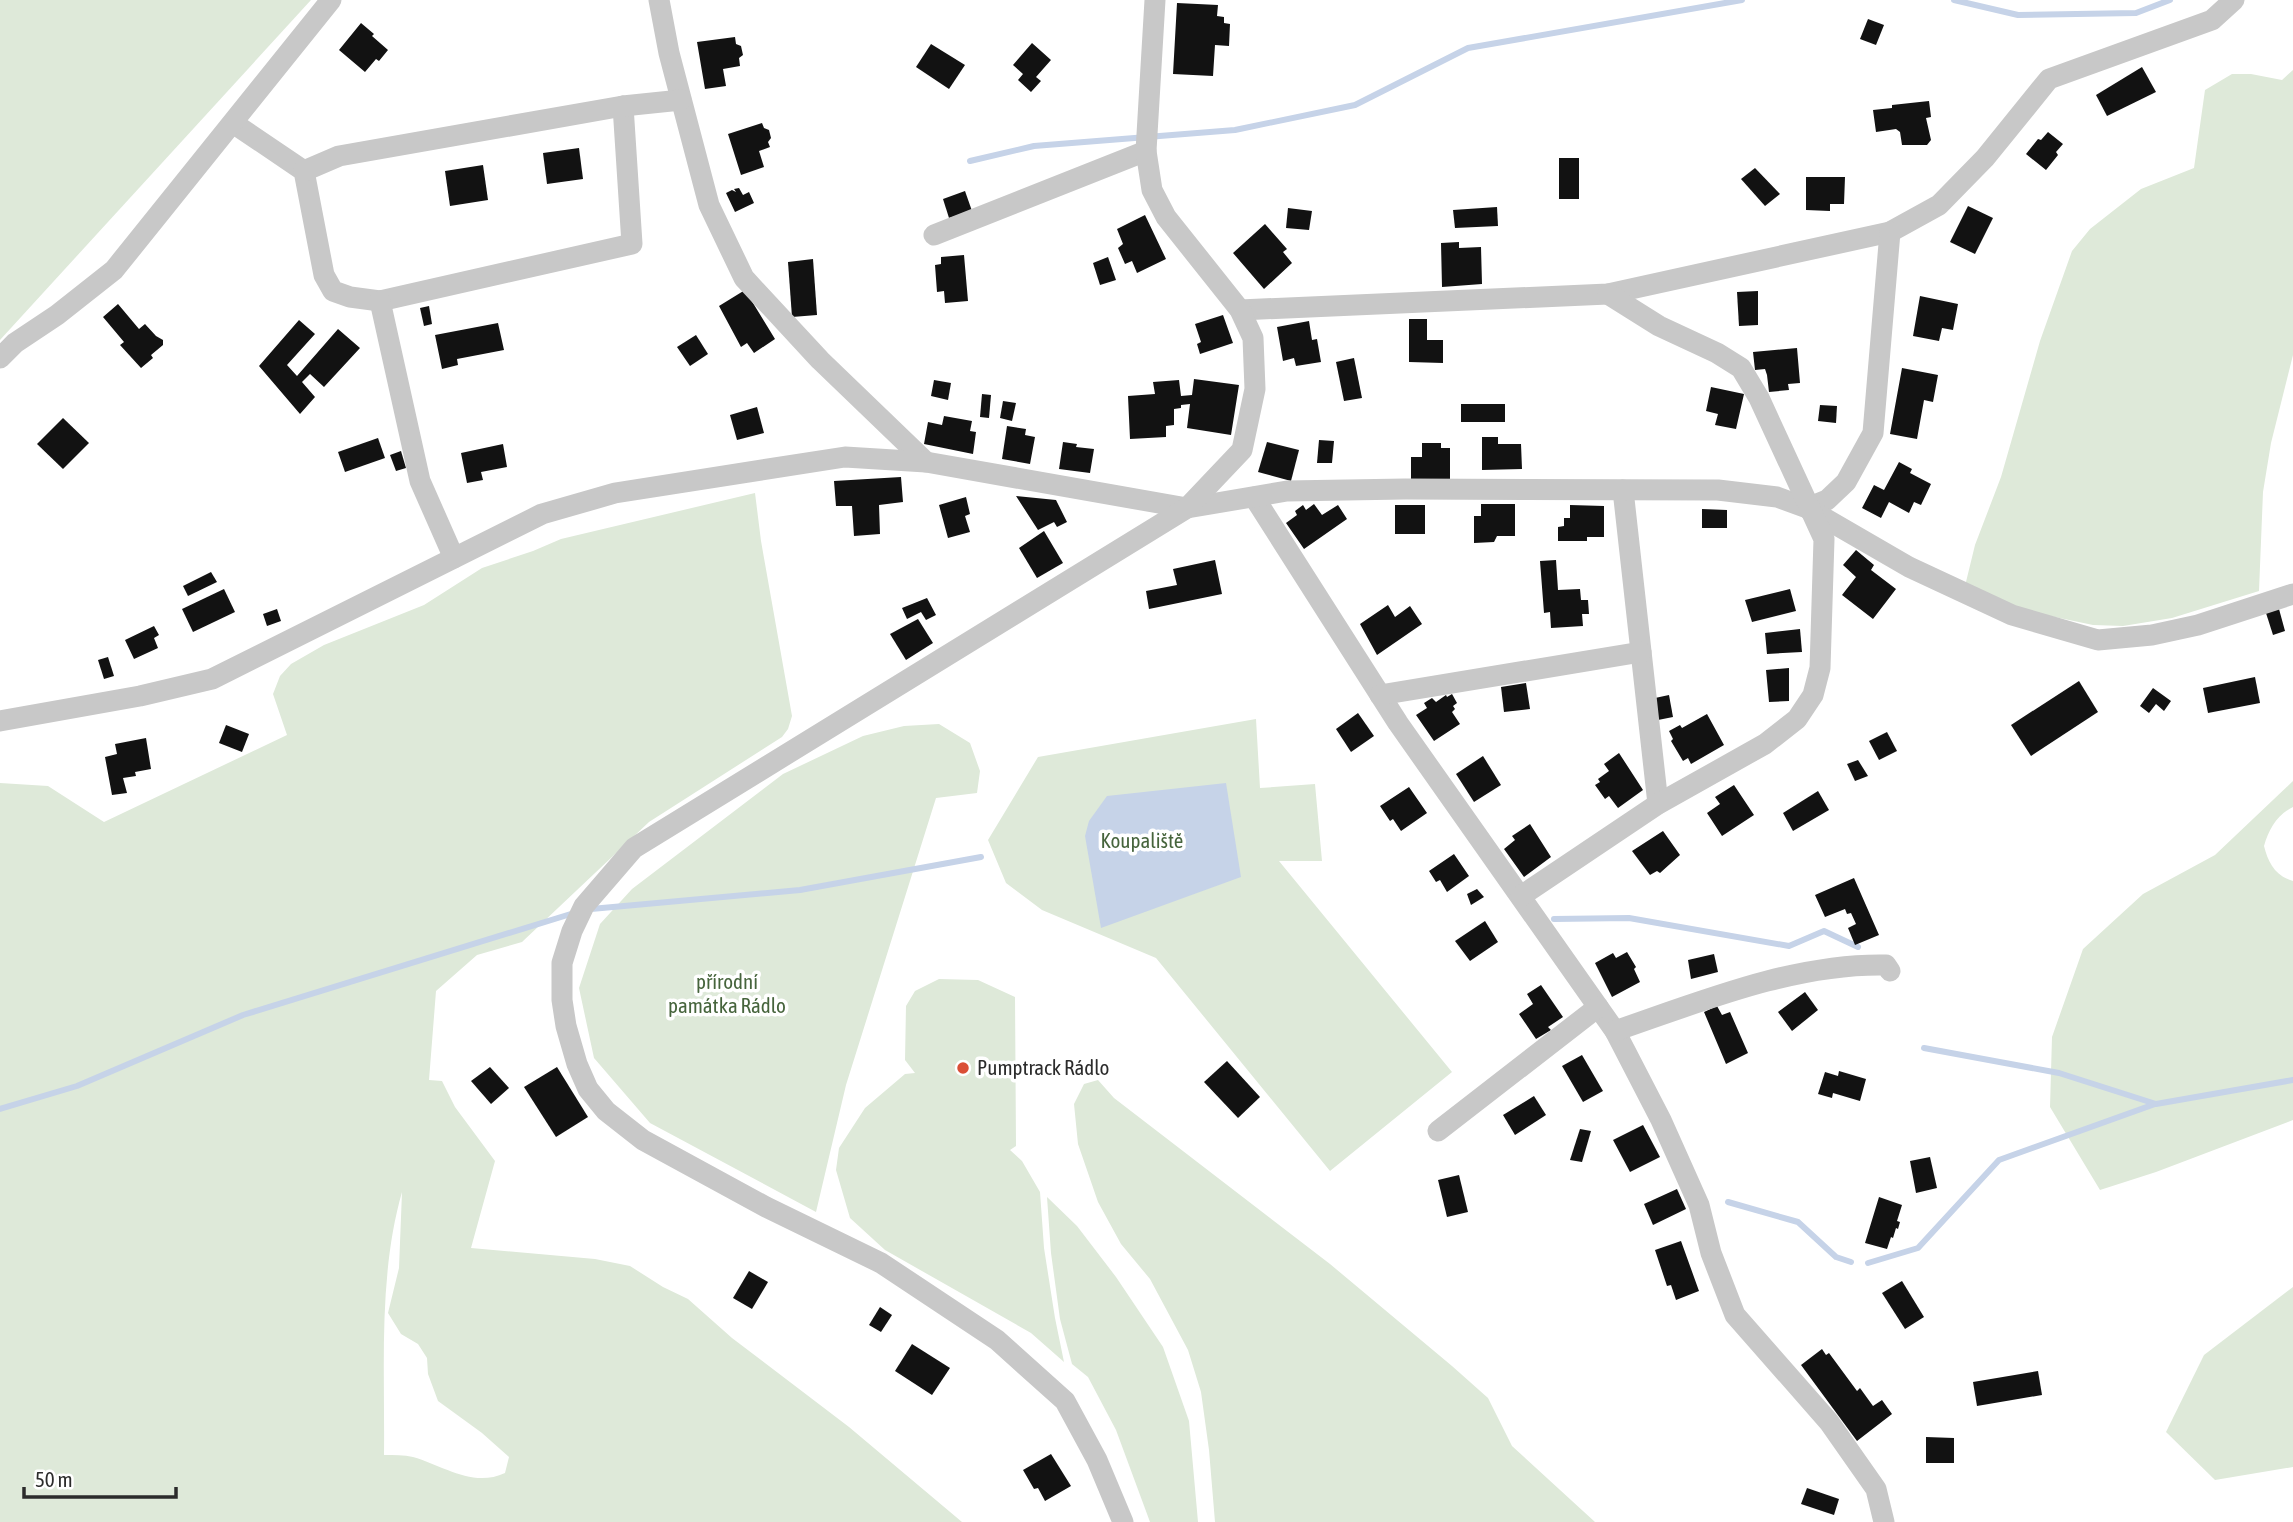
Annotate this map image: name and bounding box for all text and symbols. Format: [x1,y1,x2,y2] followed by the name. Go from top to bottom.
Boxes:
[1101,828,1183,852] park label: Koupaliště
[668,969,786,1017] park label: přírodní památka Rádlo
[977,1055,1109,1079] place label: Pumptrack Rádlo
[955,1060,971,1076] marker: Pumptrack Rádlo
[24,1456,177,1500] scale bar
[35,1467,73,1491] text: 50 m

